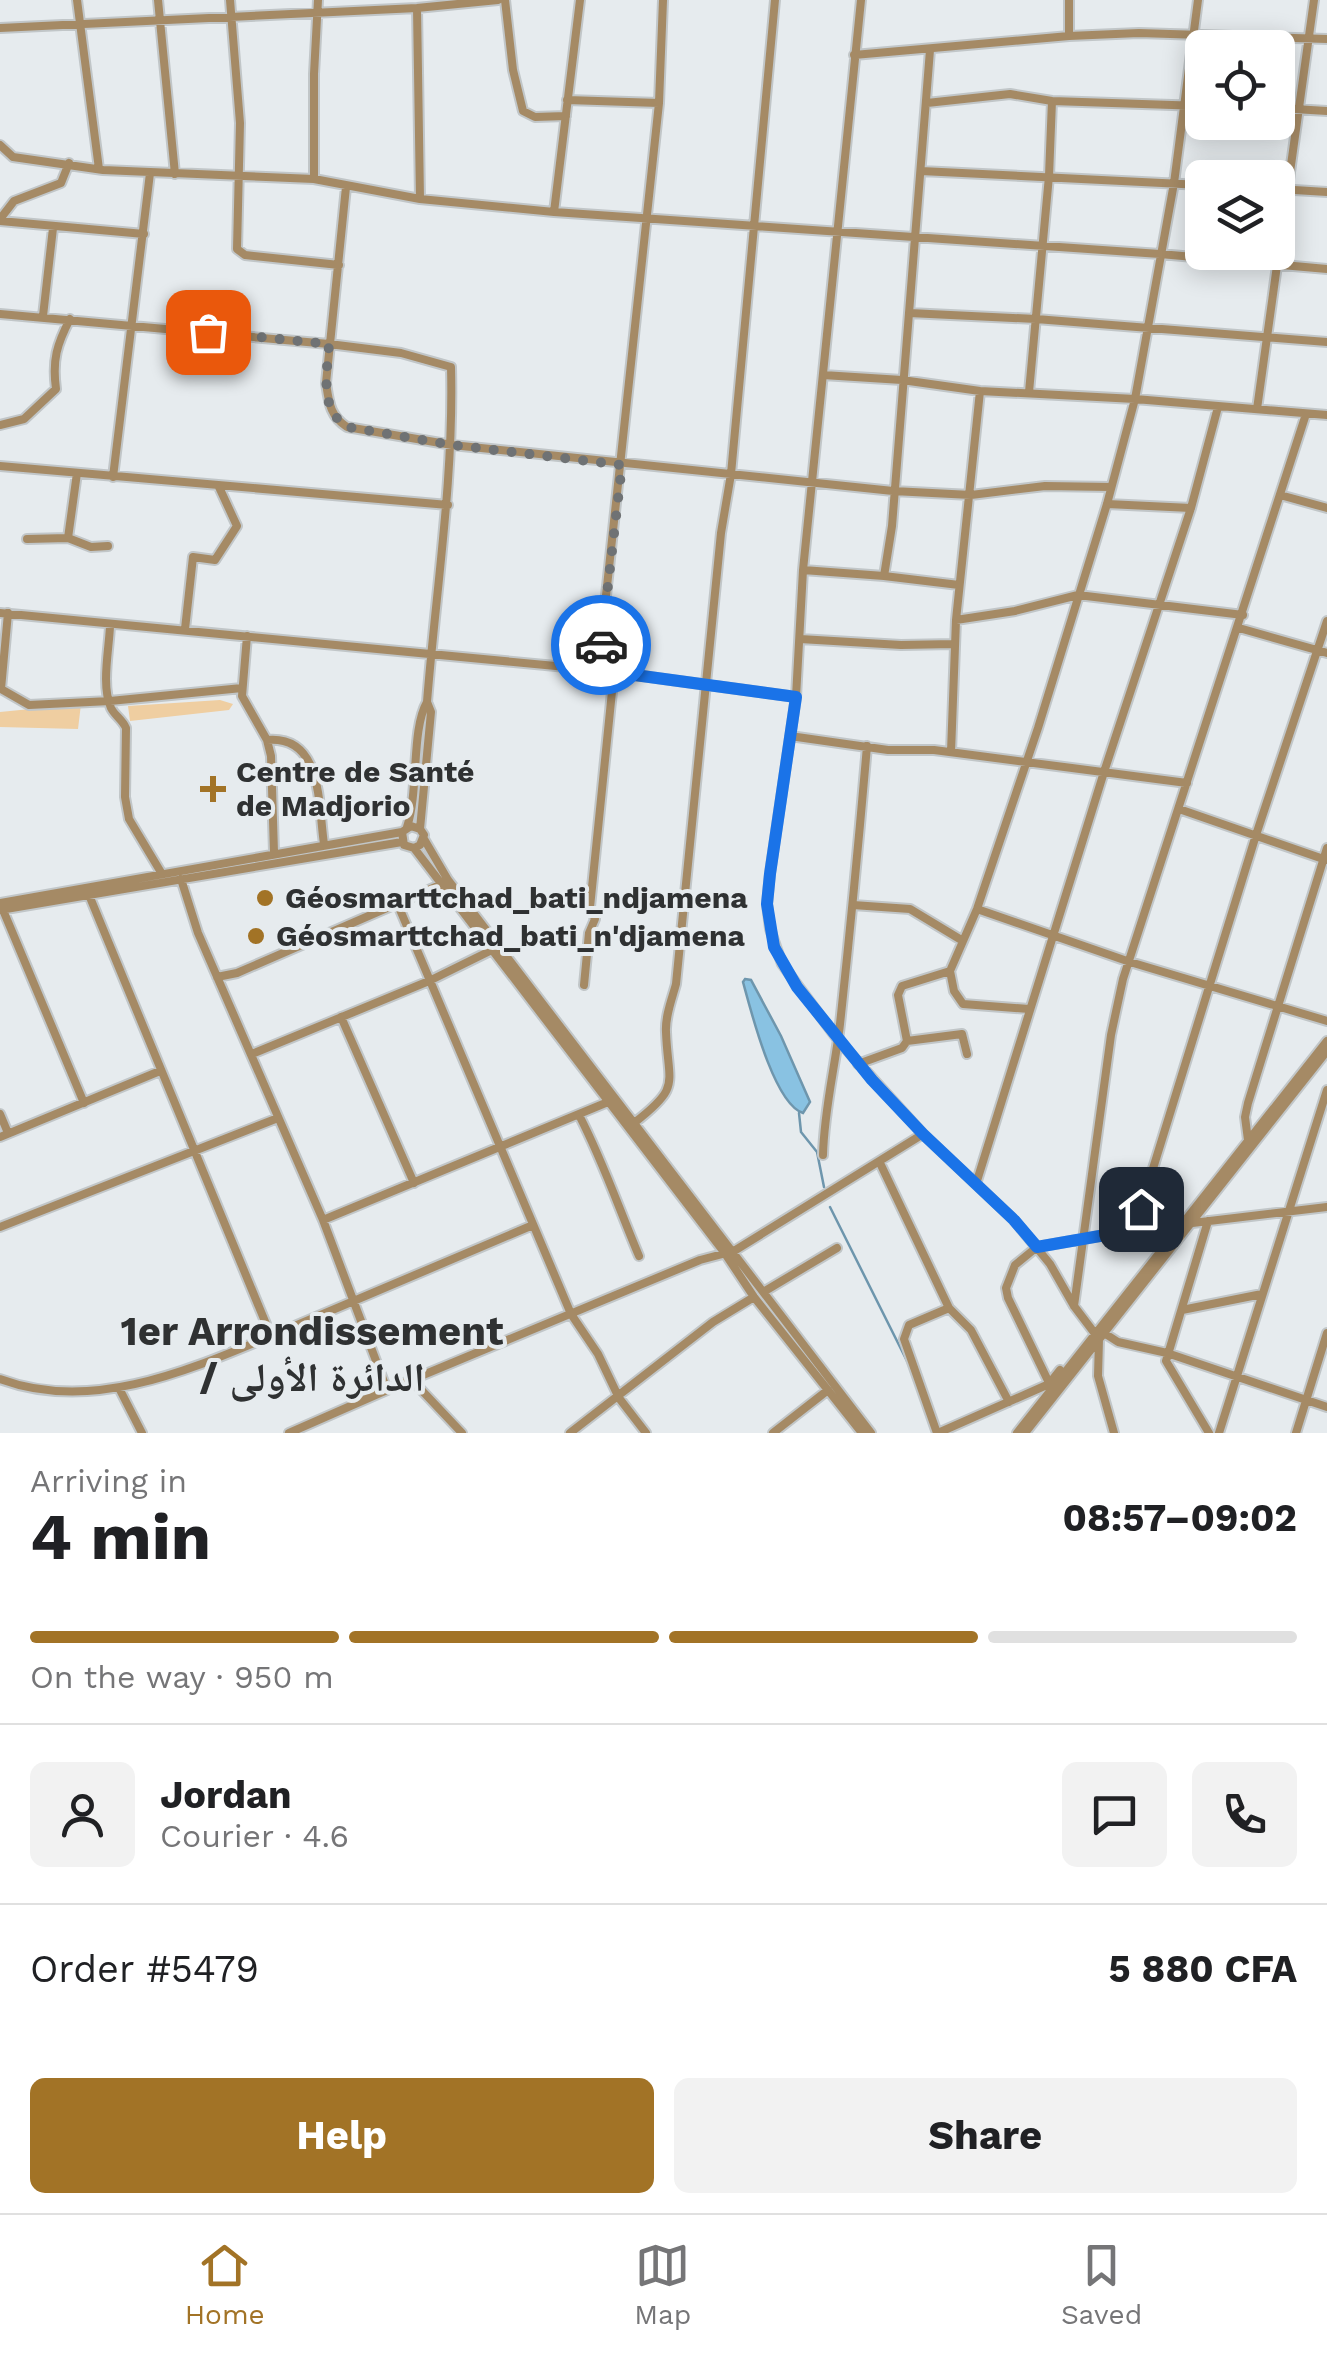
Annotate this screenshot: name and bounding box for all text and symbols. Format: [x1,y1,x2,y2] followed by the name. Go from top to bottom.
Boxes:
[1185,30,1295,270] map controls
[1185,30,1295,140] button: locate
[1185,160,1295,270] button: layers
[166,290,251,375] pin
[181,305,236,360] icon: bag
[551,595,651,695] courier
[574,618,629,673] icon: car
[236,754,474,823] place label: Centre de Santé de Madjorio
[200,776,226,802] marker: Centre de Santé de Madjorio
[285,880,748,915] place label: Géosmarttchad_bati_ndjamena
[254,887,276,909] marker: Géosmarttchad_bati_ndjamena
[276,918,746,953] place label: Géosmarttchad_bati_n'djamena
[245,925,267,947] marker: Géosmarttchad_bati_n'djamena
[1099,1167,1184,1252] pin
[1114,1182,1169,1237] icon: home
[121,1308,504,1402] district label: 1er Arrondissement / الدائرة الأولى
[30,1462,187,1500] text: Arriving in
[1063,1496,1297,1540] text: 08:57–09:02
[30,1499,211,1575] text: 4 min
[30,1658,334,1696] text: On the way · 950 m
[30,1762,135,1867] button: person
[1062,1762,1167,1867] button: chat
[1192,1762,1297,1867] button: phone
[160,1773,292,1817] text: Jordan
[160,1817,349,1855] text: Courier · 4.6
[30,1947,259,1991] text: Order #5479
[1109,1947,1297,1991] text: 5 880 CFA
[30,2078,654,2193] button: Help
[674,2078,1297,2193] button: Share
[185,2238,265,2331] tab: Home
[634,2238,691,2331] tab: Map
[1061,2238,1142,2331] tab: Saved

